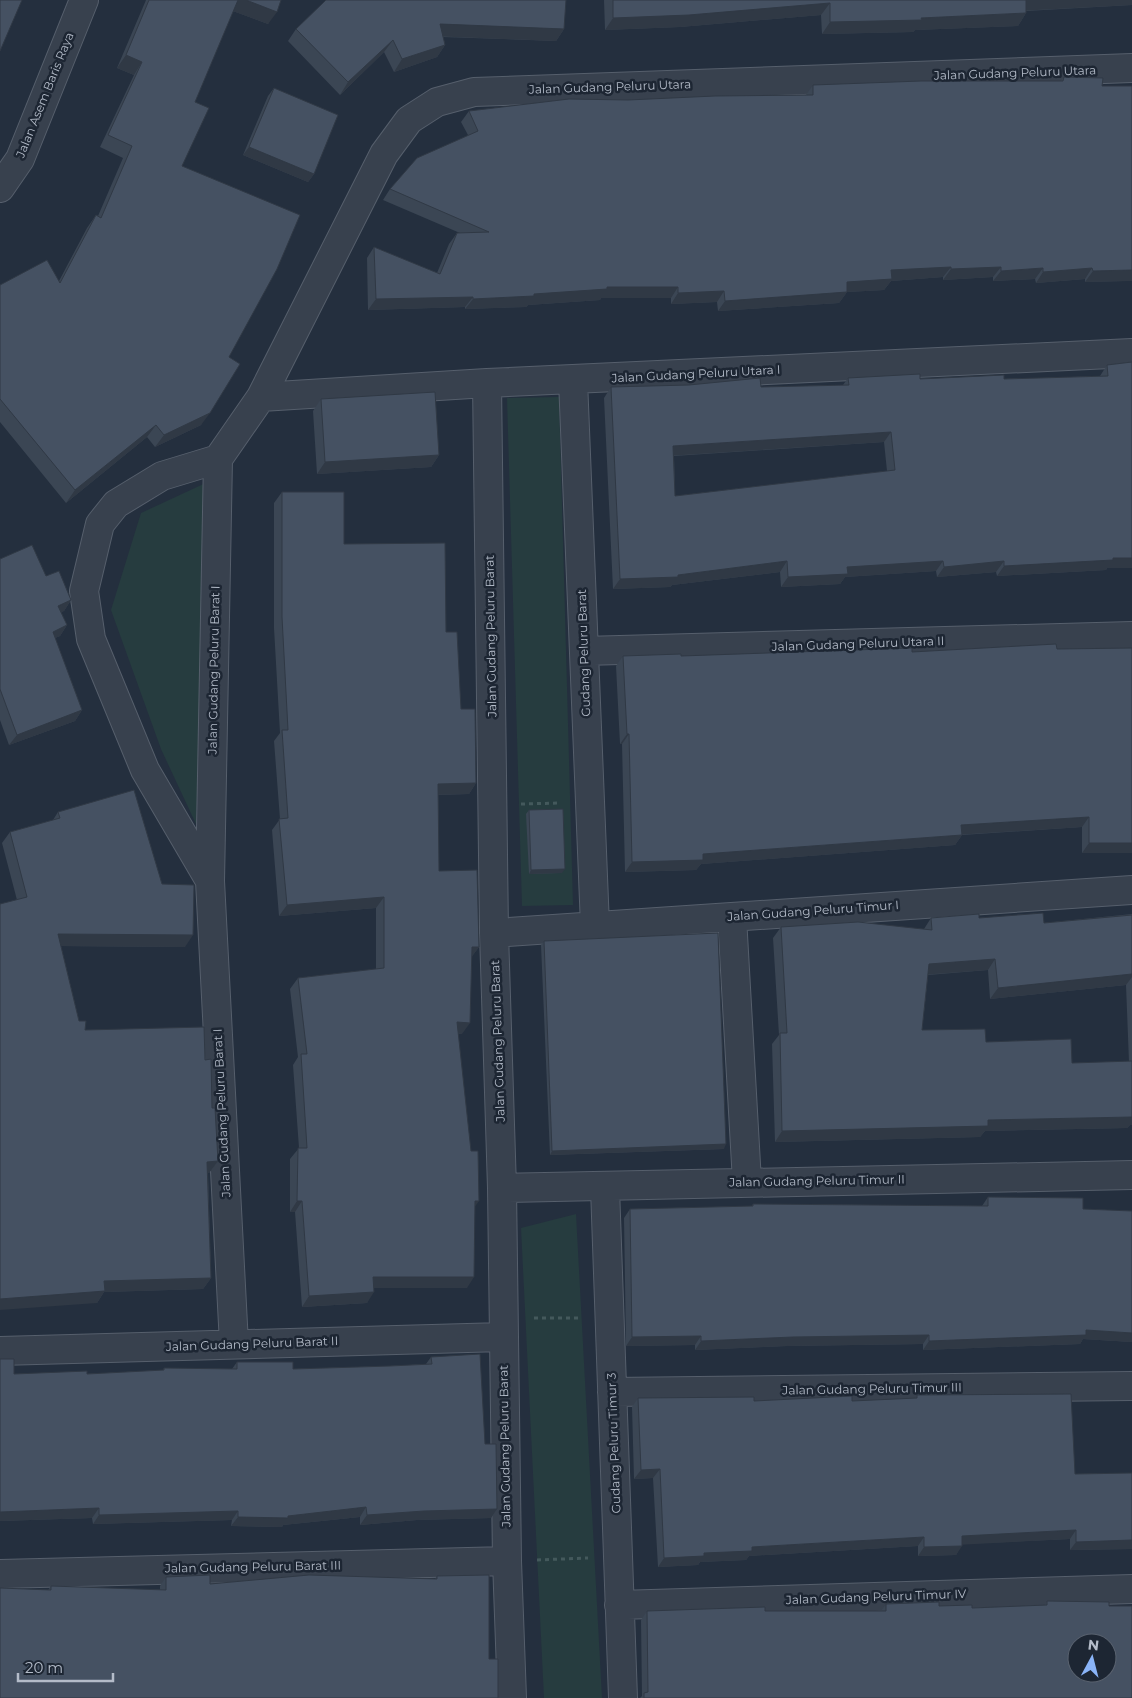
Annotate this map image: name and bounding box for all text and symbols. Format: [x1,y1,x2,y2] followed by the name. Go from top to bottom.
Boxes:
[12,30,77,161] street label: Jalan Asem Baris Raya
[933,62,1096,83] street label: Jalan Gudang Peluru Utara
[528,76,691,97] street label: Jalan Gudang Peluru Utara
[610,362,781,385] street label: Jalan Gudang Peluru Utara I
[482,555,499,718] street label: Jalan Gudang Peluru Barat
[205,585,222,756] street label: Jalan Gudang Peluru Barat I
[574,589,593,717] street label: Gudang Peluru Barat
[770,633,945,654] street label: Jalan Gudang Peluru Utara II
[726,897,899,924] street label: Jalan Gudang Peluru Timur I
[487,960,508,1123] street label: Jalan Gudang Peluru Barat
[210,1028,233,1199] street label: Jalan Gudang Peluru Barat I
[728,1171,905,1190] street label: Jalan Gudang Peluru Timur II
[165,1333,338,1354] street label: Jalan Gudang Peluru Barat II
[496,1365,513,1528] street label: Jalan Gudang Peluru Barat
[604,1372,623,1514] street label: Gudang Peluru Timur 3
[781,1379,962,1398] street label: Jalan Gudang Peluru Timur III
[164,1557,341,1576] street label: Jalan Gudang Peluru Barat III
[785,1586,967,1607] street label: Jalan Gudang Peluru Timur IV
[1067,1633,1117,1683] north arrow
[1087,1635,1100,1655] text: N
[18,1650,112,1682] scale bar
[25,1658,63,1677] text: 20 m

